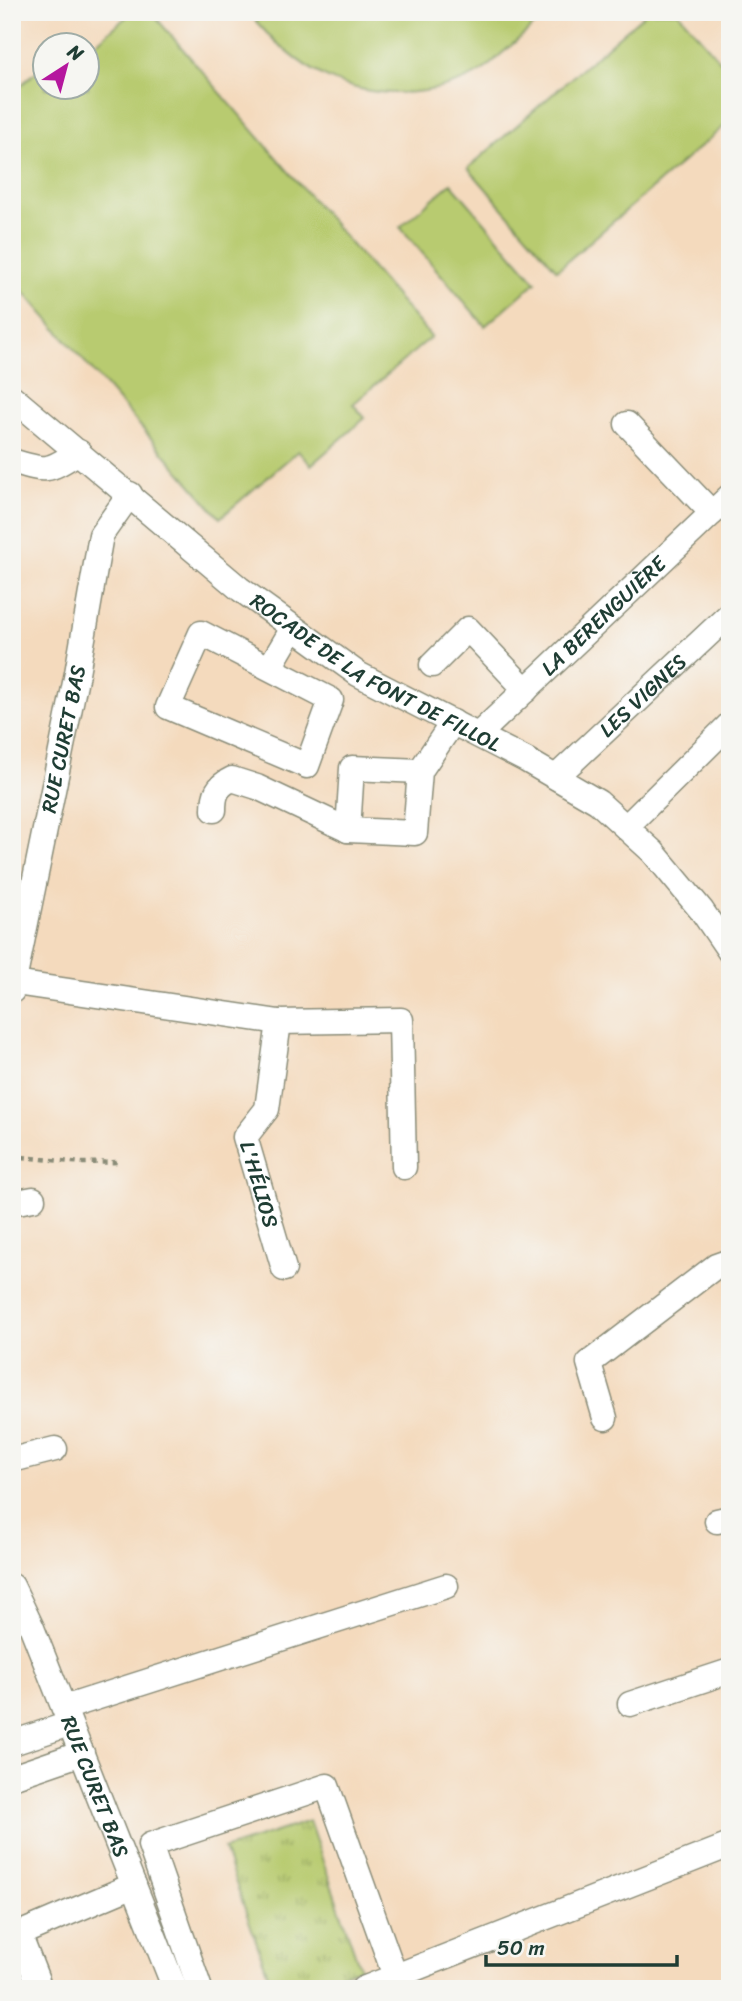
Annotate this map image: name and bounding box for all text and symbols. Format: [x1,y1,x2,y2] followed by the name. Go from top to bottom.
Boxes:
[32,32,102,102] north arrow
[60,35,91,70] text: N
[532,545,676,686] street label: LA BERENGUIÈRE
[242,583,508,763] street label: ROCADE DE LA FONT DE FILLOL
[590,644,696,747] street label: LES VIGNES
[30,662,97,816] street label: RUE CURET BAS
[228,1136,290,1233] street label: L'HÉLIOS
[50,1710,140,1863] street label: RUE CURET BAS
[486,1924,677,1968] scale bar
[497,1929,545,1967] text: 50 m

